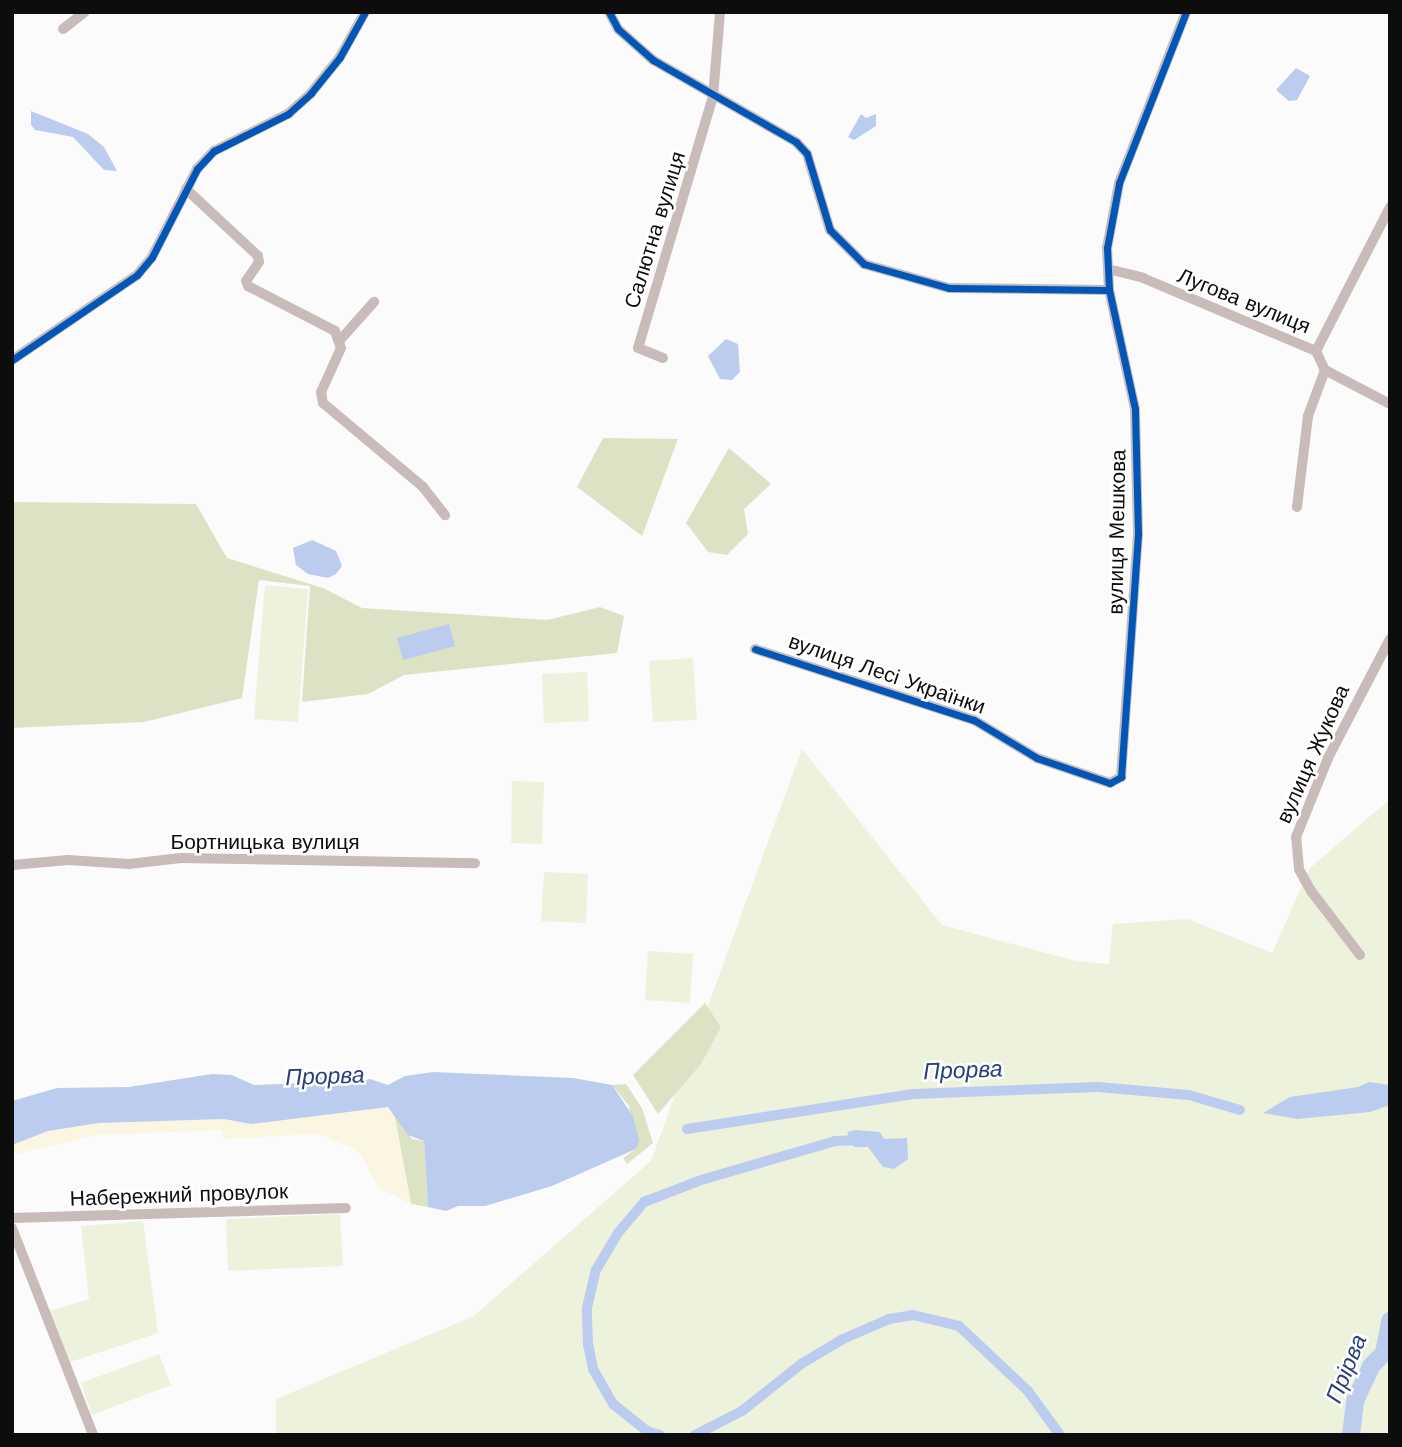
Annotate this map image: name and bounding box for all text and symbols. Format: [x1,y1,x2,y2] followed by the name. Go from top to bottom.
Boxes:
[619,148,691,312] street label: Салютна вулиця
[1174,263,1314,339] street label: Лугова вулиця
[1103,449,1131,615] street label: вулиця Мешкова
[785,628,989,720] street label: вулиця Лесі Українки
[1271,681,1355,827] street label: вулиця Жукова
[170,829,360,855] street label: Бортницька вулиця
[923,1056,1003,1086] water label: Прорва
[285,1062,365,1092] water label: Прорва
[69,1179,289,1211] street label: Набережний провулок
[1321,1331,1373,1407] water label: Прірва

